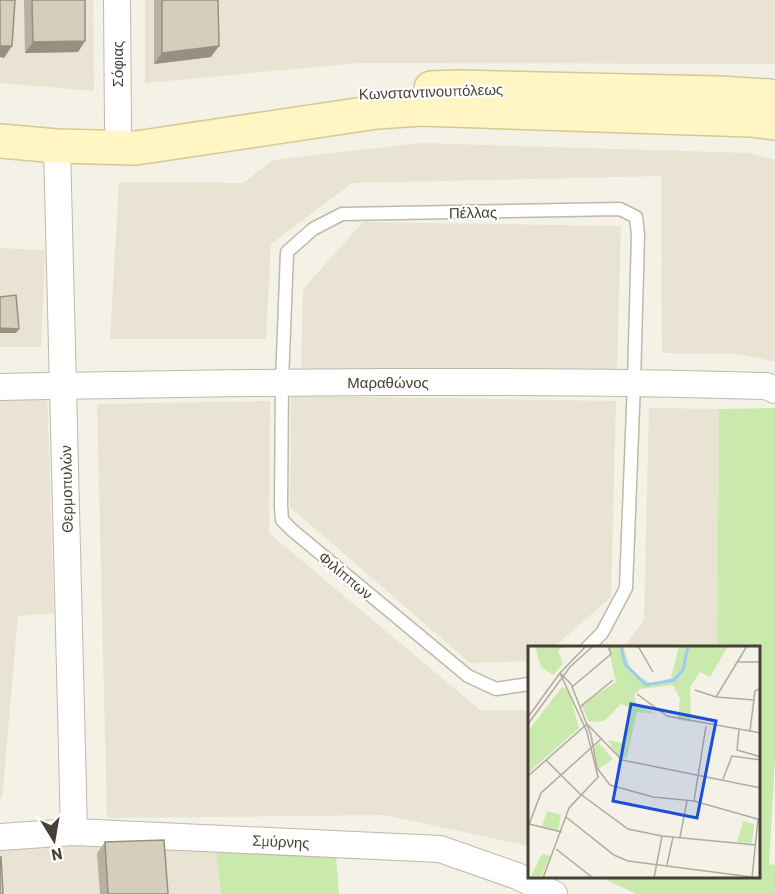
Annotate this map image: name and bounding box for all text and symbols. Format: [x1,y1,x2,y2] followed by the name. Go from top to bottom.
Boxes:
[108,41,126,87] street label: Σόφιας
[359,79,503,103] street label: Κωνσταντινουπόλεως
[449,203,497,221] street label: Πέλλας
[347,373,429,391] street label: Μαραθώνος
[56,445,76,533] street label: Θερμοπυλών
[315,547,377,603] street label: Φιλίππων
[528,646,760,879] inset map
[24,810,84,870] north arrow
[252,831,310,851] street label: Σμύρνης
[50,845,64,866] text: N

